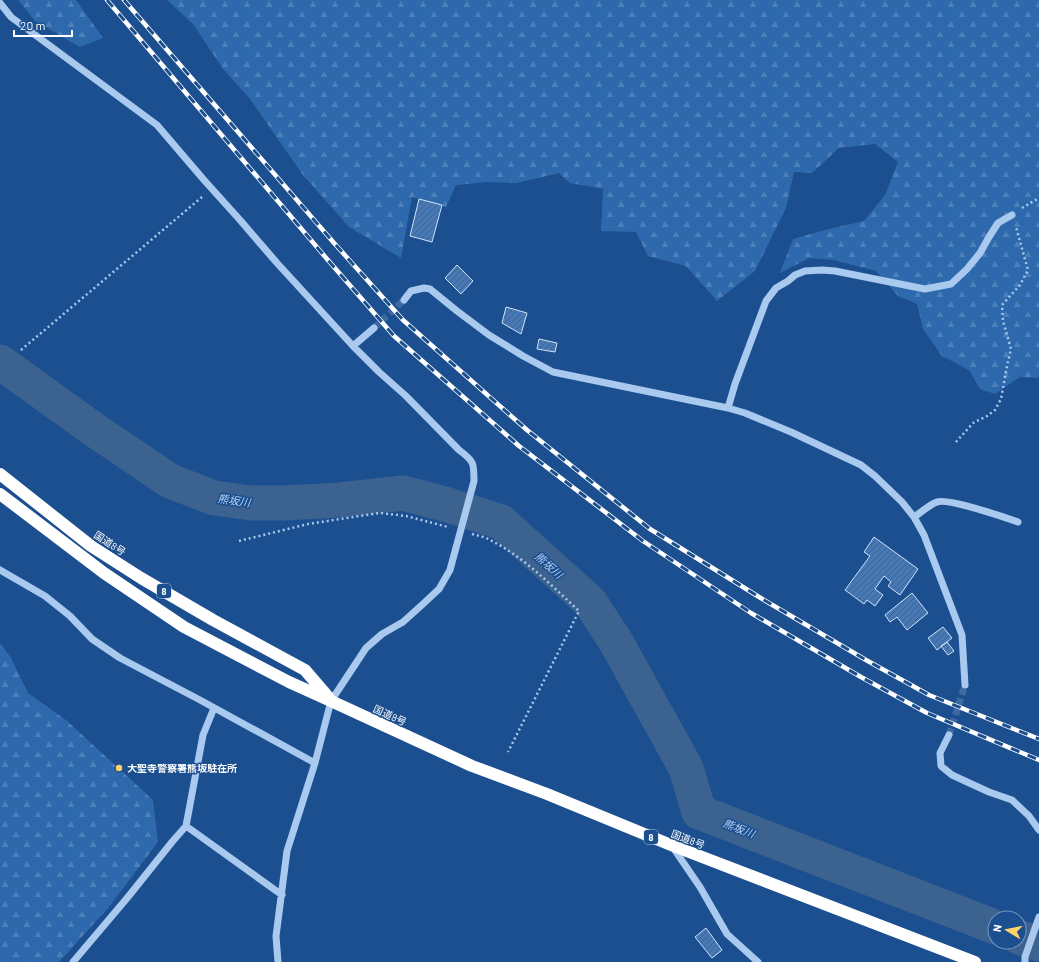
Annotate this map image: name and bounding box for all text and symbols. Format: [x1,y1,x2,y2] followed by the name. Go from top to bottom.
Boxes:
[14,12,72,38] scale bar
[20,18,46,32] text: 20 m
[217,491,252,509] water label: 熊坂川
[92,528,128,558] street label: 国道8号
[532,549,566,582] water label: 熊坂川
[157,584,171,598] road number: 8
[372,702,408,728] street label: 国道8号
[127,762,237,774] place label: 大聖寺警察署熊坂駐在所
[114,763,124,773] marker: 大聖寺警察署熊坂駐在所
[721,816,758,840] water label: 熊坂川
[669,827,707,851] street label: 国道8号
[644,830,658,844] road number: 8
[987,910,1027,950] north arrow
[990,923,1004,933] text: N

